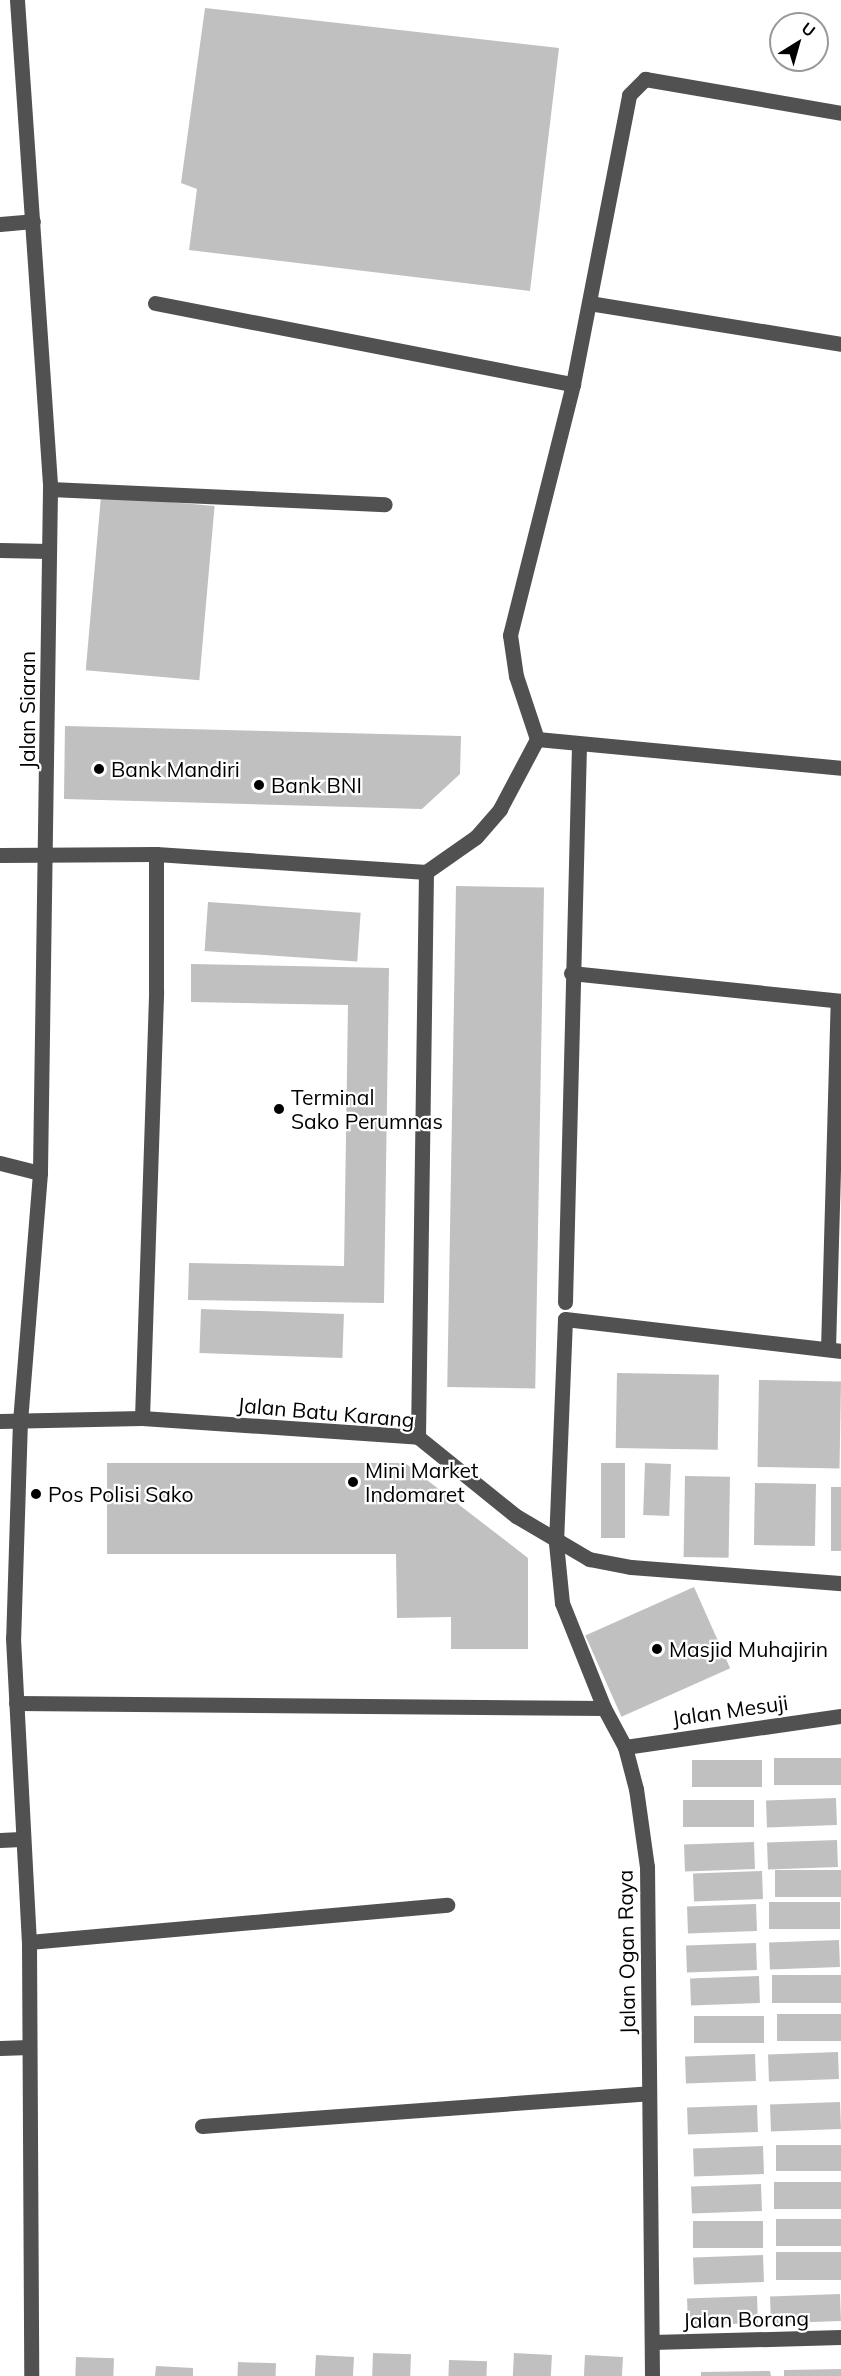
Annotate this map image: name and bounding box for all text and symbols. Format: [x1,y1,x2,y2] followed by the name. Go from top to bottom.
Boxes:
[769,12,829,72] north arrow
[798,18,819,41] text: U
[14,651,40,769] street label: Jalan Siaran
[111,756,240,782] place label: Bank Mandiri
[92,762,106,776] marker: Bank Mandiri
[271,772,362,798] place label: Bank BNI
[252,778,266,792] marker: Bank BNI
[291,1084,443,1134] place label: Terminal Sako Perumnas
[272,1102,286,1116] marker: Terminal Sako Perumnas
[236,1392,416,1432] street label: Jalan Batu Karang
[365,1457,478,1507] place label: Mini Market Indomaret
[346,1475,360,1489] marker: Mini Market Indomaret
[48,1481,193,1507] place label: Pos Polisi Sako
[29,1487,43,1501] marker: Pos Polisi Sako
[669,1636,828,1662] place label: Masjid Muhajirin
[650,1642,664,1656] marker: Masjid Muhajirin
[670,1689,790,1731] street label: Jalan Mesuji
[612,1869,640,2035] street label: Jalan Ogan Raya
[683,2305,809,2333] street label: Jalan Borang

